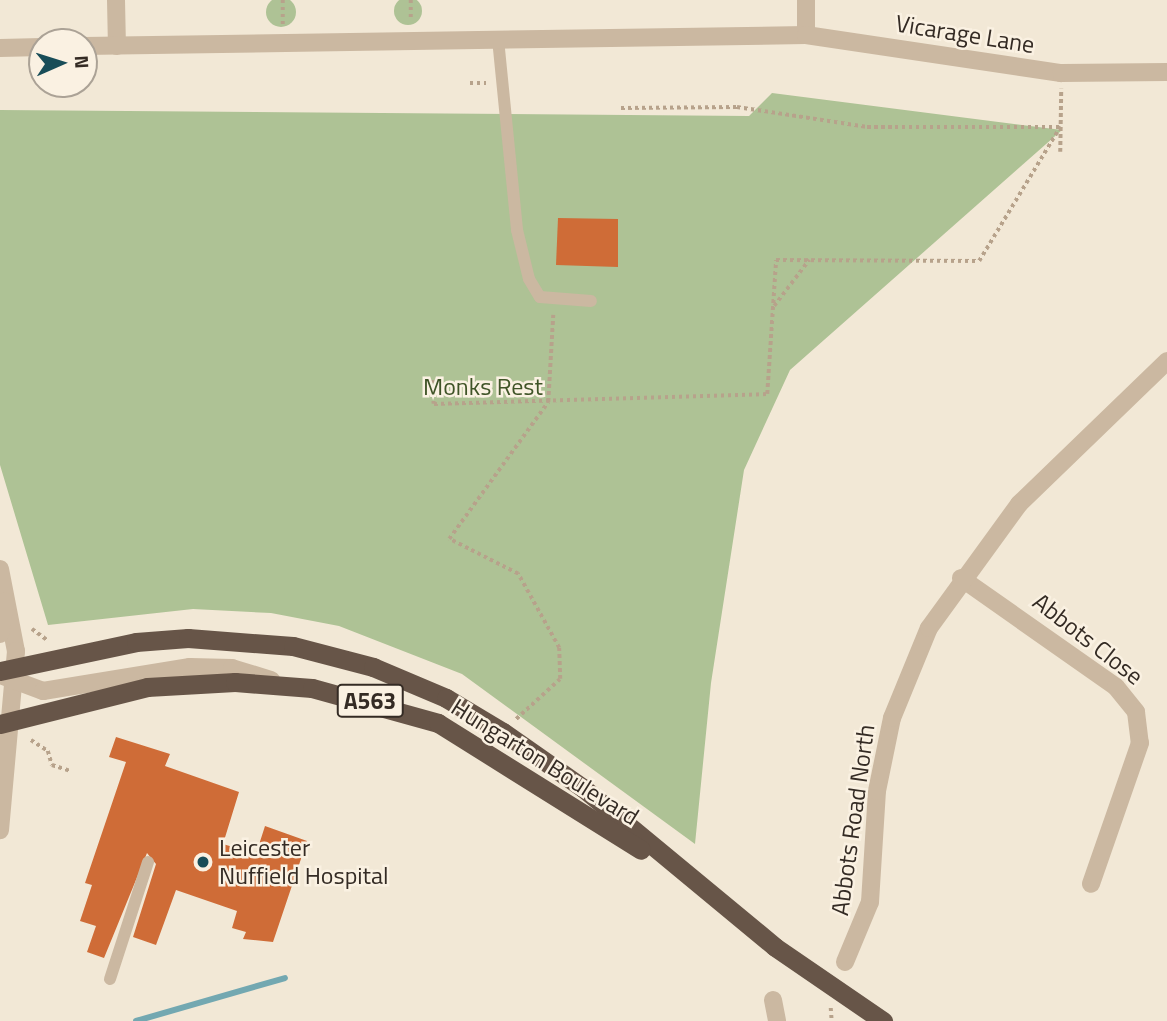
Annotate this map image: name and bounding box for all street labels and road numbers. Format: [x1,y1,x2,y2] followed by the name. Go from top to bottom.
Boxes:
[893,9,1037,59] street label: Vicarage Lane
[1027,587,1149,691] street label: Abbots Close
[337,681,403,720] road number: A563
[446,693,644,831] street label: Hungarton Boulevard
[825,723,881,917] street label: Abbots Road North

